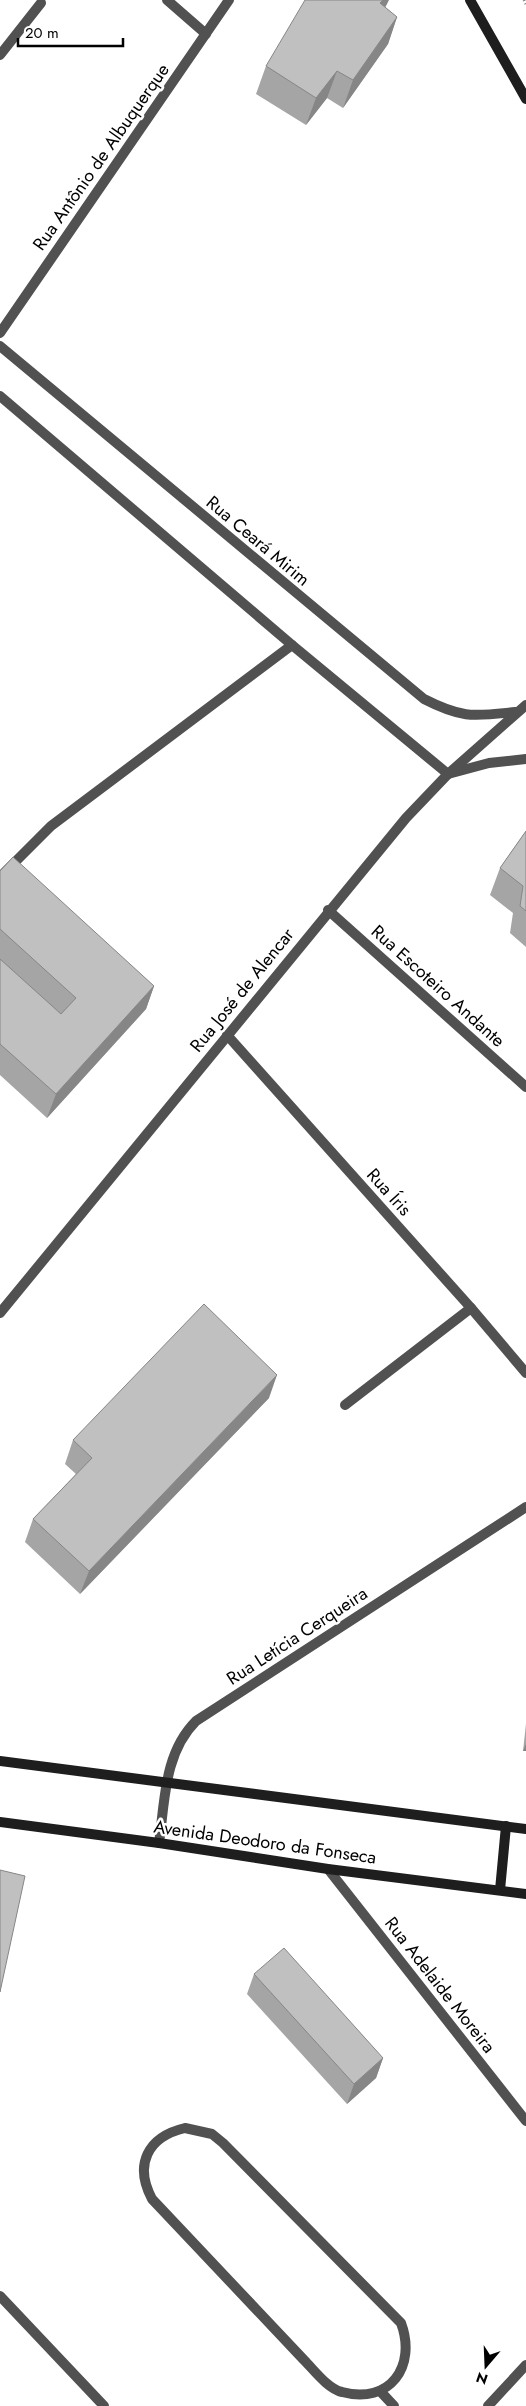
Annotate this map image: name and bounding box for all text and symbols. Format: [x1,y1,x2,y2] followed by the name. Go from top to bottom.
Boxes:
[18,15,122,47] scale bar
[25,22,59,44] text: 20 m
[26,58,176,256] street label: Rua Antônio de Albuquerque
[200,490,316,592] street label: Rua Ceará Mirim
[365,919,511,1053] street label: Rua Escoteiro Andante
[184,922,301,1058] street label: Rua José de Alencar
[361,1162,417,1222] street label: Rua Íris
[221,1581,373,1691] street label: Rua Letícia Cerqueira
[152,1813,378,1871] street label: Avenida Deodoro da Fonseca
[379,1911,501,2059] street label: Rua Adelaide Moreira
[461,2341,511,2391] north arrow
[473,2367,490,2390] text: N

